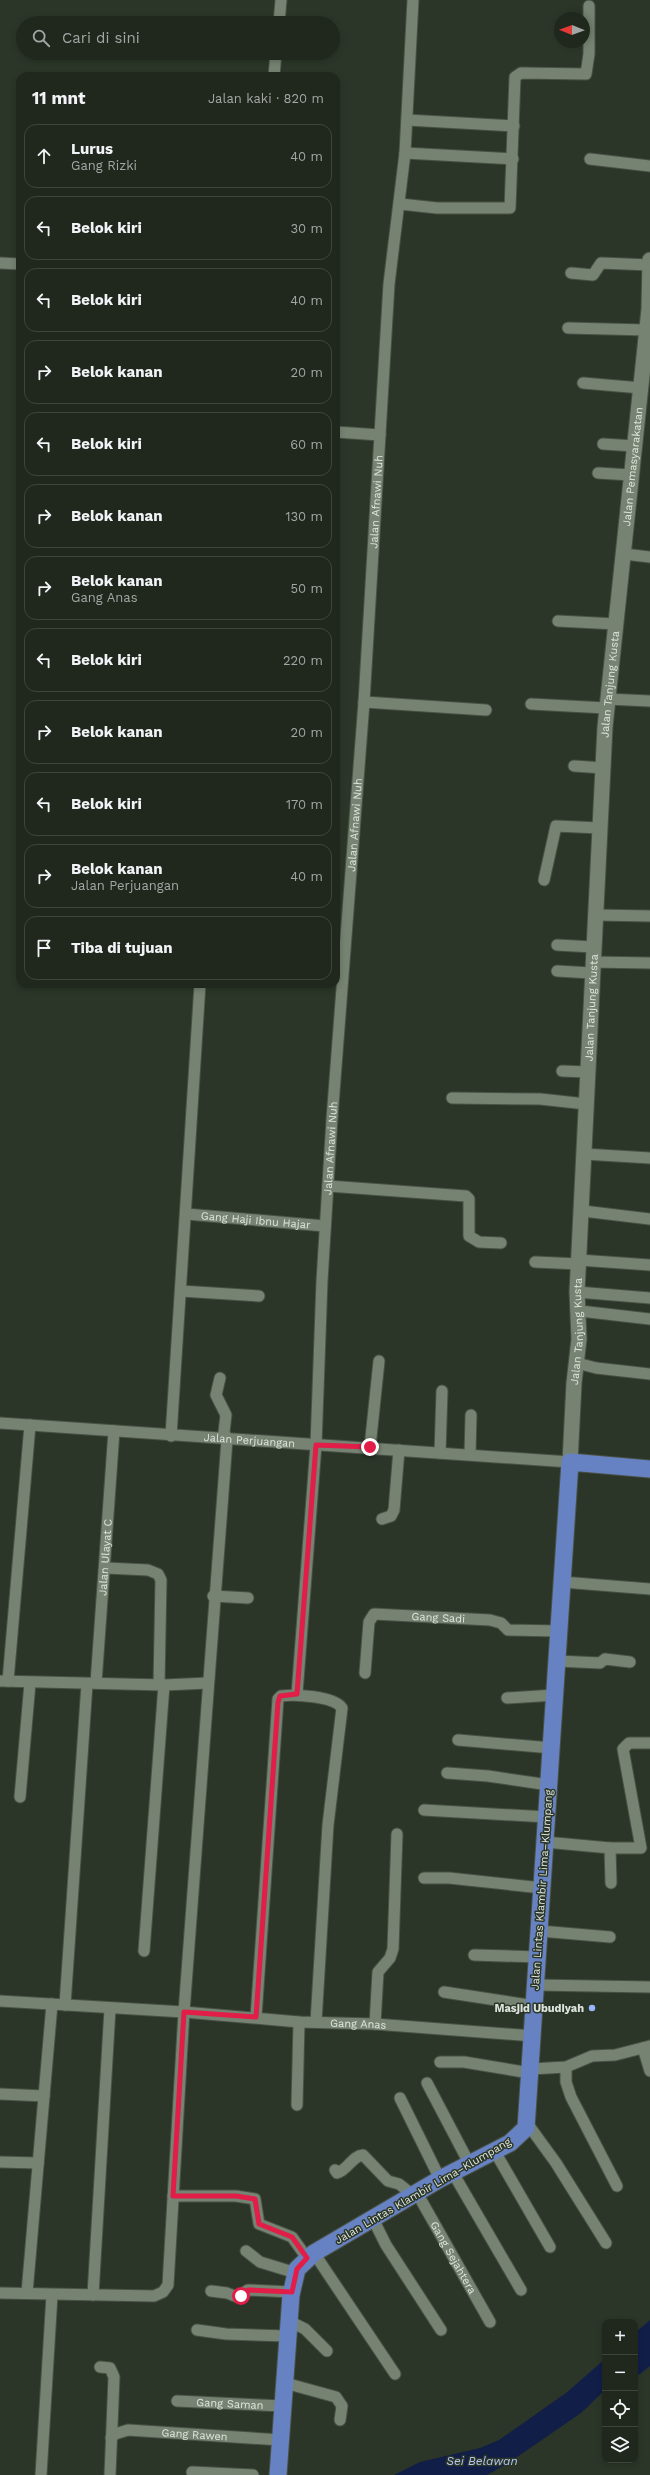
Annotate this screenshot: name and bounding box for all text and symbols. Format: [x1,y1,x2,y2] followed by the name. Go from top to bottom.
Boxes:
[554,12,590,48] north arrow
[16,16,340,60] search box
[30,27,52,49] icon: search
[62,29,140,47] text: Cari di sini
[32,88,85,108] text: 11 mnt
[208,91,324,106] text: Jalan kaki · 820 m
[71,140,113,158] text: Lurus
[33,145,55,167] icon: ahead
[290,149,323,164] text: 40 m
[71,158,137,173] text: Gang Rizki
[33,217,55,239] icon: left
[71,219,142,237] text: Belok kiri
[291,221,323,236] text: 30 m
[33,289,55,311] icon: left
[71,291,142,309] text: Belok kiri
[290,293,323,308] text: 40 m
[33,361,55,383] icon: right
[71,363,162,381] text: Belok kanan
[291,365,323,380] text: 20 m
[620,406,645,527] street label: Jalan Pemasyarakatan
[33,433,55,455] icon: left
[71,435,142,453] text: Belok kiri
[290,437,323,452] text: 60 m
[367,455,385,549] street label: Jalan Afnawi Nuh
[33,505,55,527] icon: right
[71,507,162,525] text: Belok kanan
[285,509,323,524] text: 130 m
[71,572,162,590] text: Belok kanan
[33,577,55,599] icon: right
[291,581,323,596] text: 50 m
[71,590,137,605] text: Gang Anas
[598,630,622,738] street label: Jalan Tanjung Kusta
[33,649,55,671] icon: left
[71,651,142,669] text: Belok kiri
[283,653,323,668] text: 220 m
[33,721,55,743] icon: right
[71,723,162,741] text: Belok kanan
[291,725,323,740] text: 20 m
[344,778,365,872] street label: Jalan Afnawi Nuh
[33,793,55,815] icon: left
[71,795,142,813] text: Belok kiri
[286,797,323,812] text: 170 m
[71,860,162,878] text: Belok kanan
[33,865,55,887] icon: right
[290,869,323,884] text: 40 m
[71,878,179,893] text: Jalan Perjuangan
[33,937,55,959] icon: arrive
[71,939,173,957] text: Tiba di tujuan
[582,954,600,1062] street label: Jalan Tanjung Kusta
[321,1101,340,1195] street label: Jalan Afnawi Nuh
[200,1209,312,1231] street label: Gang Haji Ibnu Hajar
[567,1277,586,1385] street label: Jalan Tanjung Kusta
[203,1430,296,1450] street label: Jalan Perjuangan
[361,1438,379,1456] route end
[96,1518,114,1596] street label: Jalan Ulayat C
[411,1609,466,1625] street label: Gang Sadi
[529,1789,556,1991] street label: Jalan Lintas Klambir Lima–Klumpang
[494,2002,584,2015] place label: Masjid Ubudiyah
[587,2003,597,2013] marker: Masjid Ubudiyah
[330,2016,387,2031] street label: Gang Anas
[333,2135,513,2247] street label: Jalan Lintas Klambir Lima–Klumpang
[428,2219,479,2296] street label: Gang Sejahtera
[232,2287,250,2305] route start
[602,2319,638,2463] map controls
[602,2319,638,2355] button: +
[602,2355,638,2391] button: −
[602,2391,638,2427] button: locate
[196,2395,264,2412] street label: Gang Saman
[161,2426,228,2443] street label: Gang Rawen
[602,2427,638,2463] button: layers
[446,2454,518,2468] water label: Sei Belawan

